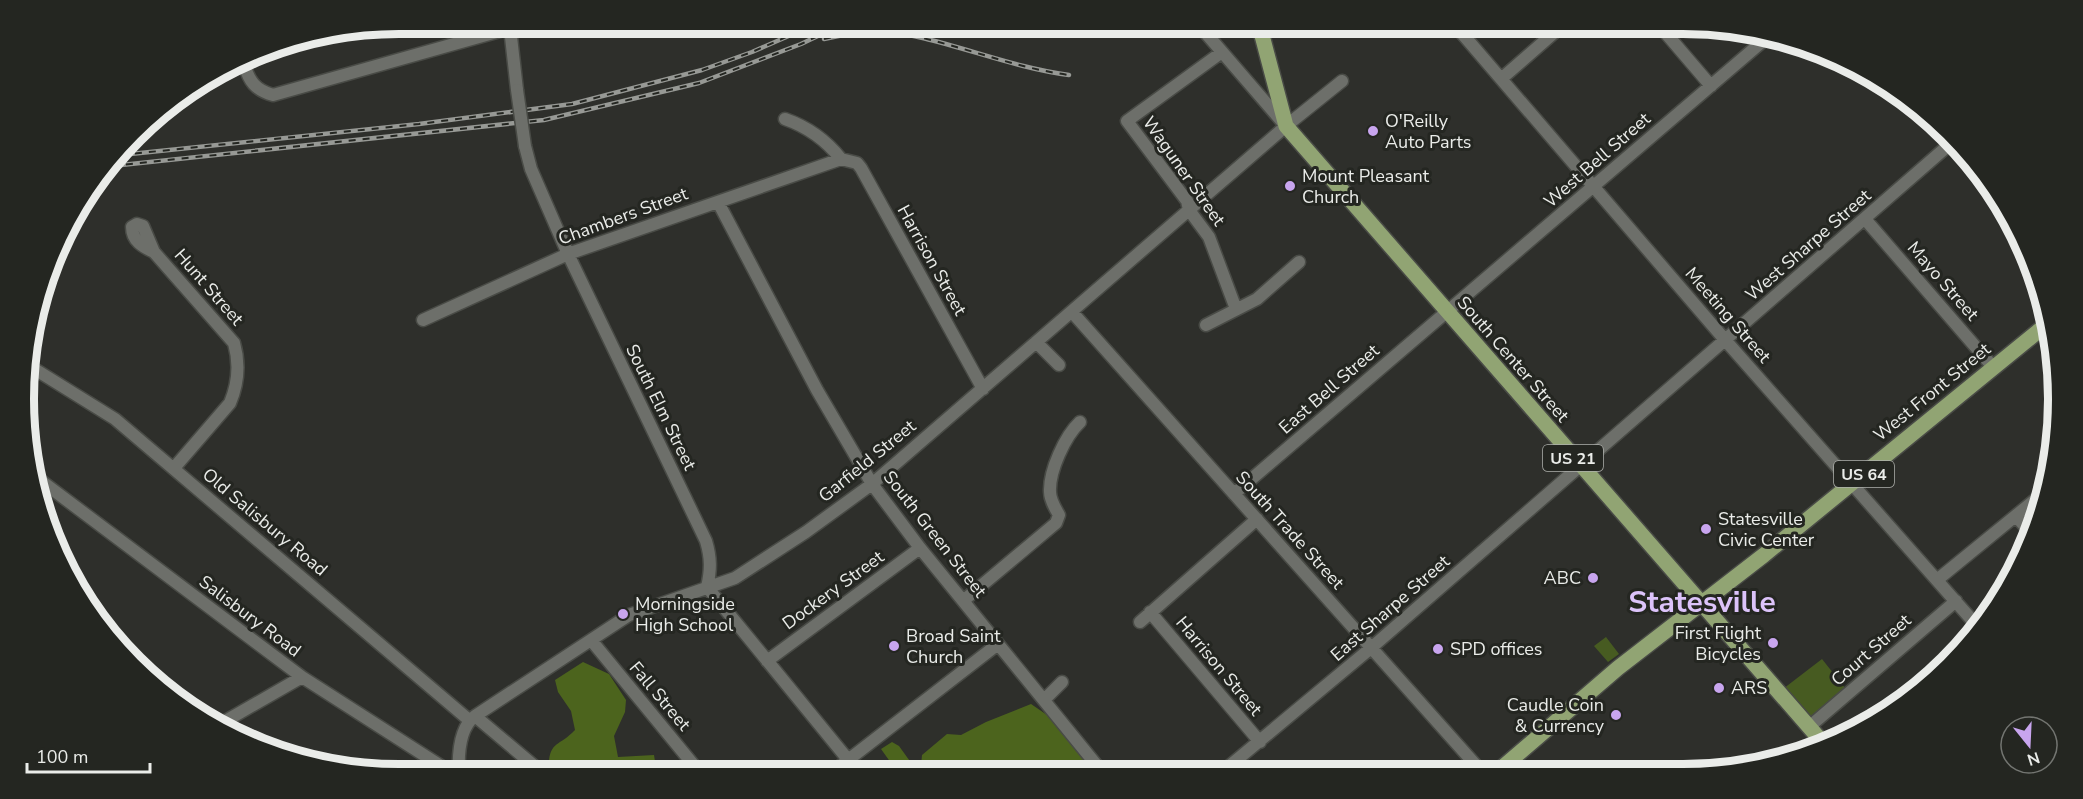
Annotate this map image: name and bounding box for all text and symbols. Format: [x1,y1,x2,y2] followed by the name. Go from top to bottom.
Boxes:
[1539,107,1656,213] street label: West Bell Street
[1385,109,1471,154] place label: O'Reilly Auto Parts
[1137,111,1231,231] street label: Waguner Street
[1366,124,1380,138] marker: O'Reilly Auto Parts
[1302,164,1430,209] place label: Mount Pleasant Church
[1283,179,1297,193] marker: Mount Pleasant Church
[555,181,692,251] street label: Chambers Street
[1740,183,1876,306] street label: West Sharpe Street
[892,200,973,320] street label: Harrison Street
[1902,236,1985,326] street label: Mayo Street
[169,244,249,331] street label: Hunt Street
[1680,262,1777,368] street label: Meeting Street
[1452,291,1575,428] street label: South Center Street
[1868,337,1996,447] street label: West Front Street
[1274,338,1385,439] street label: East Bell Street
[620,340,702,475] street label: South Elm Street
[813,414,921,508] street label: Garfield Street
[1543,445,1603,471] road number: US 21
[1834,461,1894,487] road number: US 64
[197,463,333,581] street label: Old Salisbury Road
[878,466,993,603] street label: South Green Street
[1230,466,1350,595] street label: South Trade Street
[1718,507,1815,552] place label: Statesville Civic Center
[1699,522,1713,536] marker: Statesville Civic Center
[777,545,889,635] street label: Dockery Street
[1325,549,1455,666] street label: East Sharpe Street
[1544,566,1581,590] place label: ABC
[194,570,306,662] street label: Salisbury Road
[1586,571,1600,585] marker: ABC
[1628,582,1776,623] district label: Statesville
[635,592,735,637] place label: Morningside High School
[616,607,630,621] marker: Morningside High School
[1826,608,1917,691] street label: Court Street
[1170,611,1268,721] street label: Harrison Street
[1675,621,1762,666] place label: First Flight Bicycles
[906,624,1001,669] place label: Broad Saint Church
[1766,636,1780,650] marker: First Flight Bicycles
[1450,637,1543,661] place label: SPD offices
[887,639,901,653] marker: Broad Saint Church
[1431,642,1445,656] marker: SPD offices
[624,656,696,736] street label: Fall Street
[1731,676,1767,700] place label: ARS
[1712,681,1726,695] marker: ARS
[1507,693,1605,738] place label: Caudle Coin & Currency
[1609,708,1623,722] marker: Caudle Coin & Currency
[1999,715,2059,775] north arrow
[27,736,150,774] scale bar
[36,745,88,769] text: 100 m
[2024,746,2042,771] text: N

